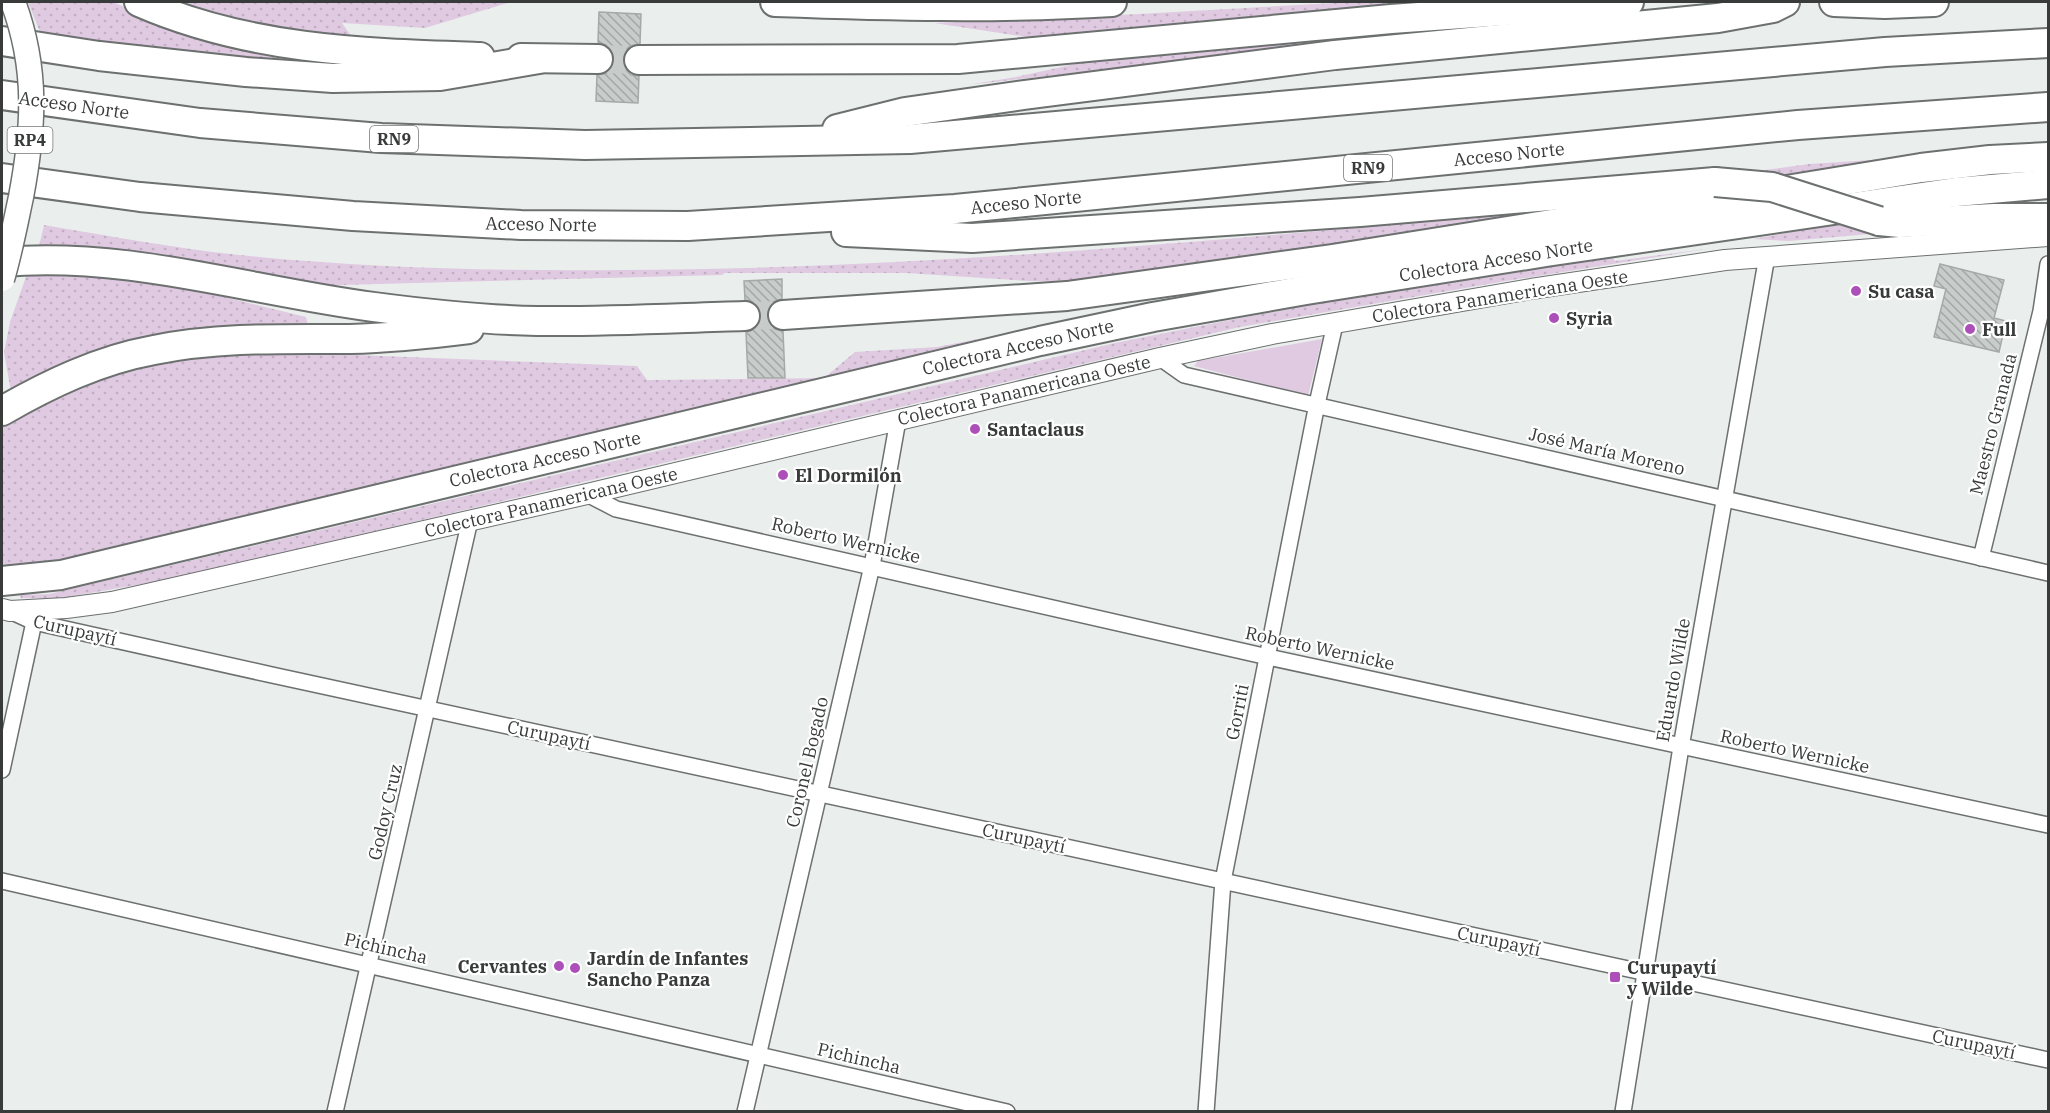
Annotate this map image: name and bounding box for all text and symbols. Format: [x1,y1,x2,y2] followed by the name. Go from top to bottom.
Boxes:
[17,86,131,124] street label: Acceso Norte
[370,126,418,152] road number: RN9
[8,127,52,153] road number: RP4
[1452,137,1566,171] street label: Acceso Norte
[1344,155,1392,181] road number: RN9
[969,185,1083,219] street label: Acceso Norte
[485,212,597,236] street label: Acceso Norte
[1397,233,1595,287] street label: Colectora Acceso Norte
[1370,264,1630,328] street label: Colectora Panamericana Oeste
[1868,280,1934,303] place label: Su casa
[1849,284,1863,298] marker: Su casa
[1566,307,1613,330] place label: Syria
[1547,311,1561,325] marker: Syria
[920,314,1116,380] street label: Colectora Acceso Norte
[1982,318,2017,341] place label: Full
[1963,322,1977,336] marker: Full
[895,350,1153,430] street label: Colectora Panamericana Oeste
[1964,351,2022,497] street label: Maestro Granada
[987,418,1084,441] place label: Santaclaus
[968,422,982,436] marker: Santaclaus
[1527,422,1687,480] street label: José María Moreno
[447,426,643,492] street label: Colectora Acceso Norte
[422,462,680,542] street label: Colectora Panamericana Oeste
[795,464,902,487] place label: El Dormilón
[776,468,790,482] marker: El Dormilón
[769,512,923,568] street label: Roberto Wernicke
[31,609,119,651] street label: Curupaytí
[1651,616,1695,744] street label: Eduardo Wilde
[1243,621,1397,675] street label: Roberto Wernicke
[1220,682,1254,742] street label: Gorriti
[781,694,833,830] street label: Coronel Bogado
[505,715,593,755] street label: Curupaytí
[1718,724,1872,778] street label: Roberto Wernicke
[363,762,407,862] street label: Godoy Cruz
[980,818,1068,858] street label: Curupaytí
[1455,921,1543,961] street label: Curupaytí
[342,927,430,969] street label: Pichincha
[587,947,748,991] place label: Jardín de Infantes Sancho Panza
[458,955,547,978] place label: Cervantes
[1626,956,1716,1000] place label: Curupaytí y Wilde
[552,959,566,973] marker: Cervantes
[568,961,582,975] marker: Jardín de Infantes Sancho Panza
[1608,970,1622,984] marker: Curupaytí y Wilde
[1930,1024,2018,1064] street label: Curupaytí
[815,1037,903,1079] street label: Pichincha

